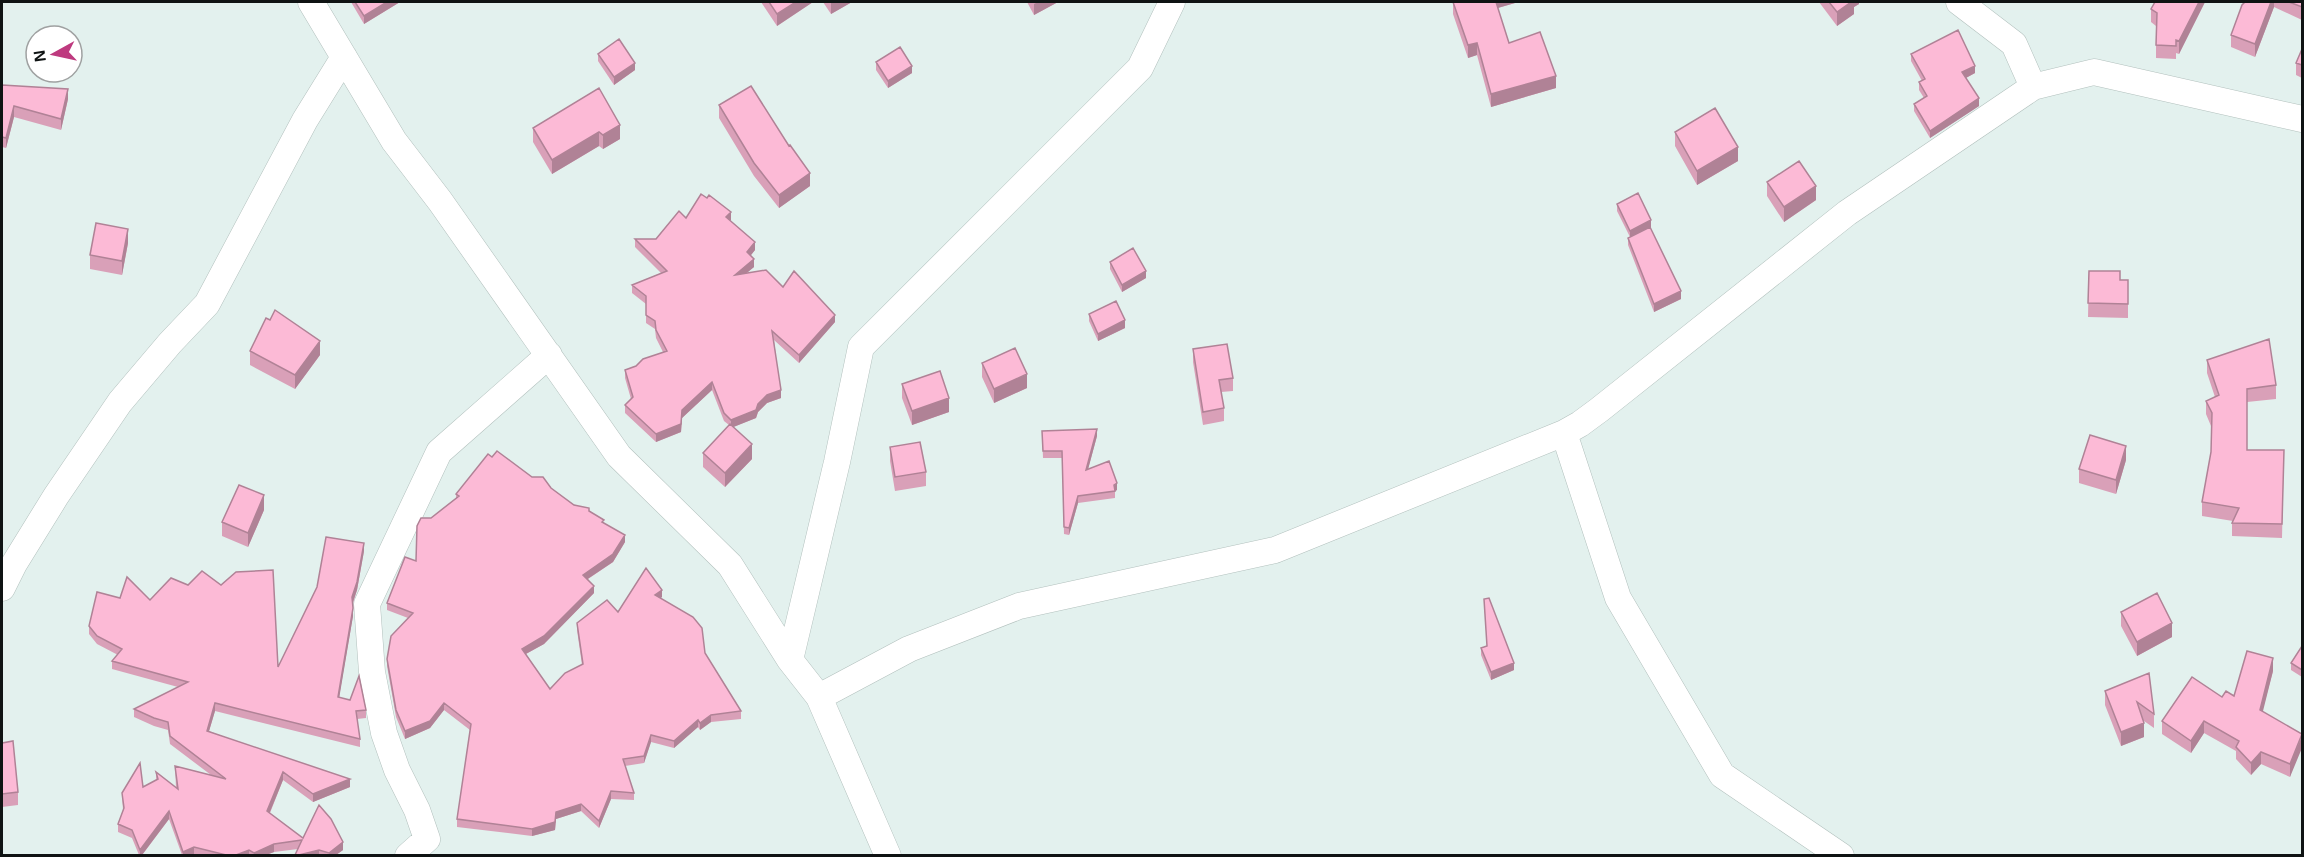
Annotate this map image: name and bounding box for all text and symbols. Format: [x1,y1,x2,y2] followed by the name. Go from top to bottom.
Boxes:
[24,24,84,84] north arrow
[30,49,49,63] text: N

